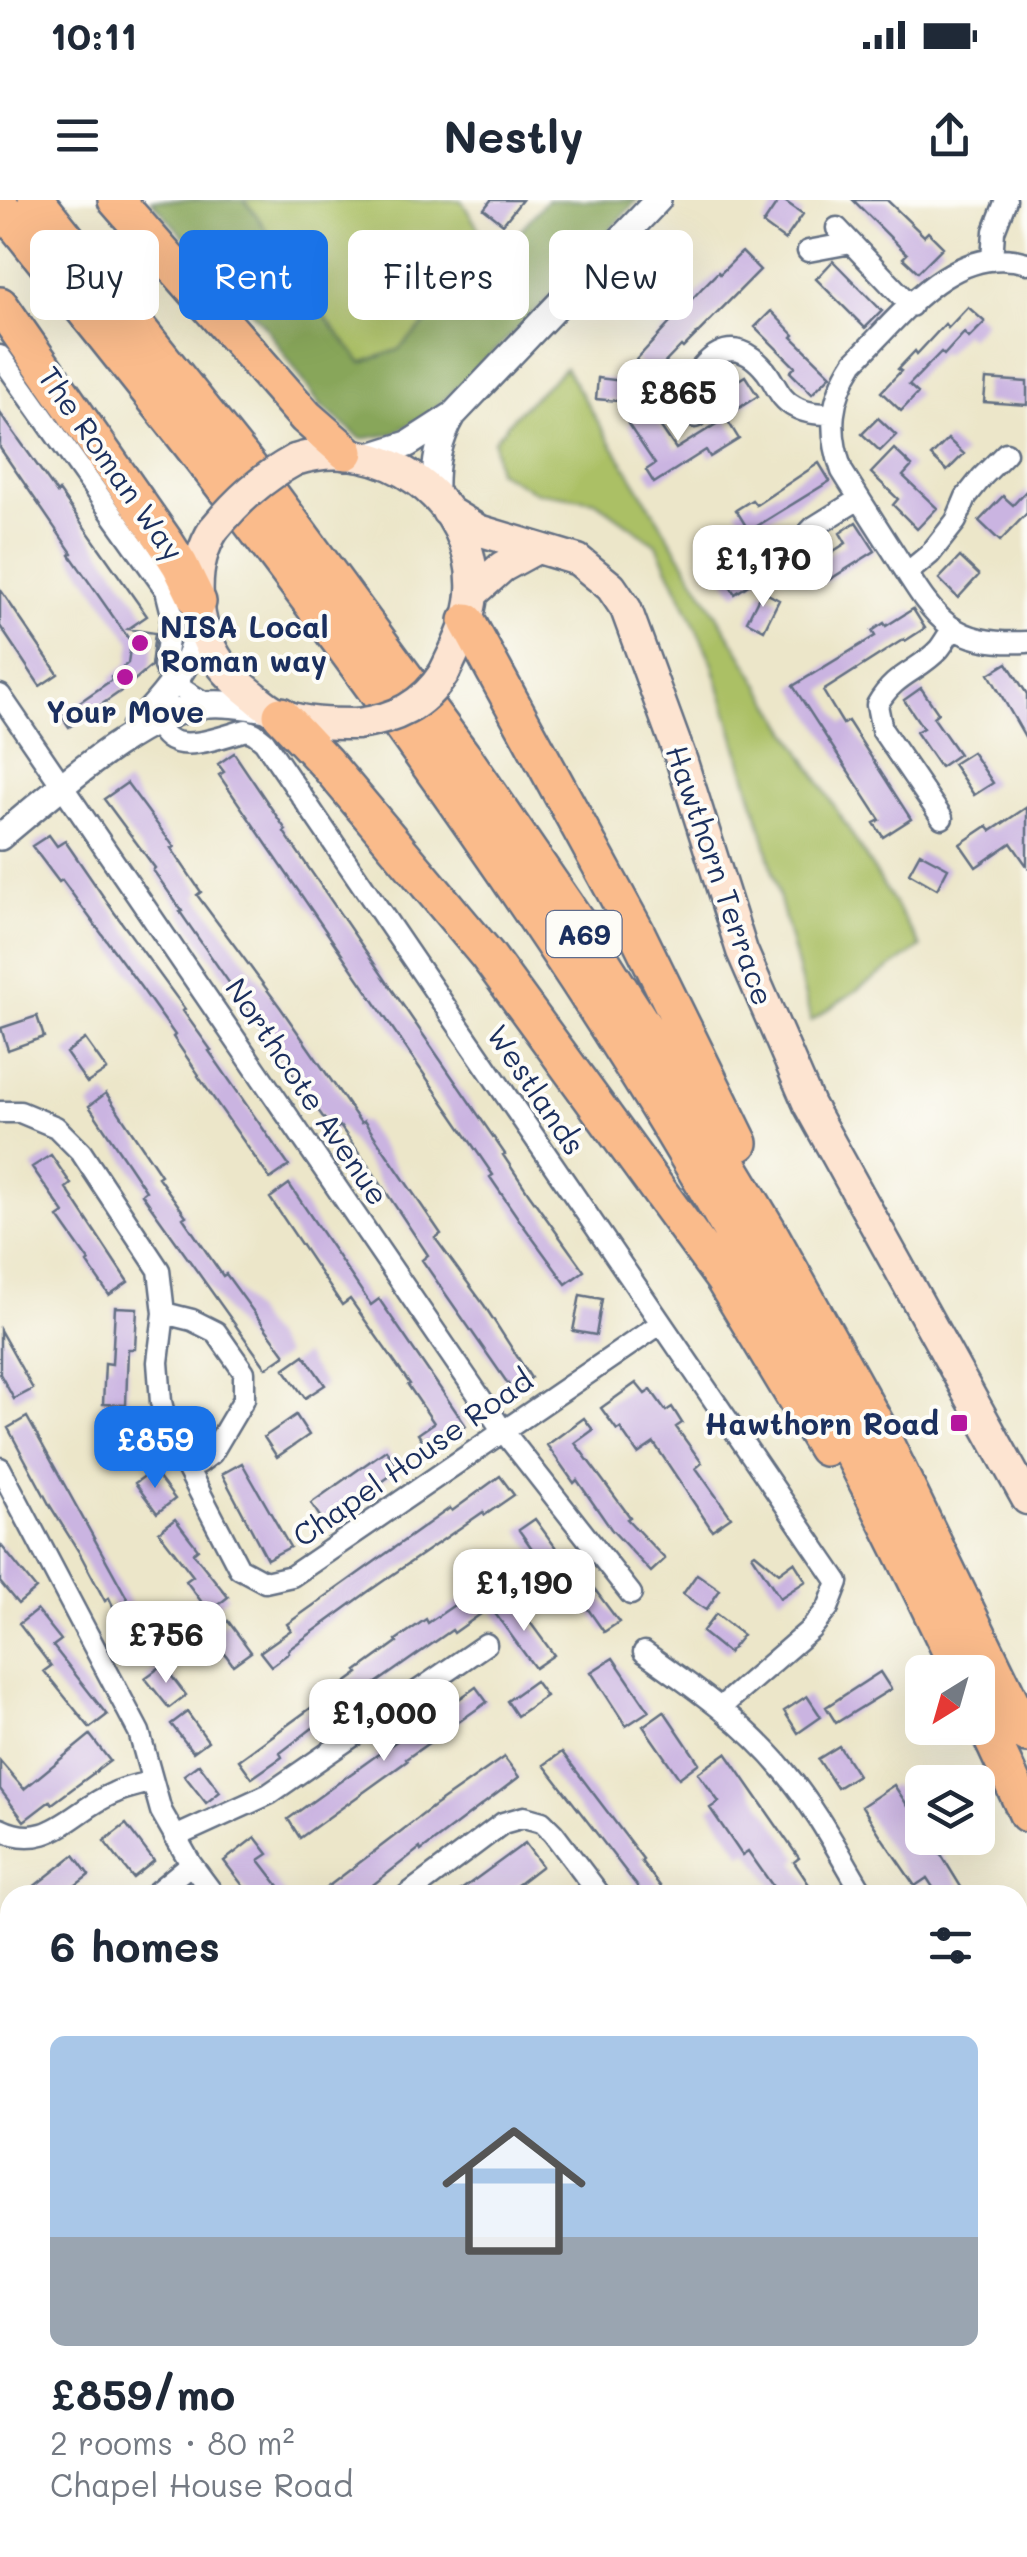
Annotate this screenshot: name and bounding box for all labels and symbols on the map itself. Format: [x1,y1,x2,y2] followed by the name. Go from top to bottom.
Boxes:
[30,358,194,568] street label: The Roman Way
[619,359,737,444] pin: £865
[682,525,844,610] pin: £1,170
[160,606,329,680] place label: NISA Local Roman way
[129,632,151,654] marker: NISA Local Roman way
[114,666,136,688] marker: Your Move
[46,691,204,731] place label: Your Move
[658,739,784,1011] street label: Hawthorn Terrace
[546,911,622,957] road number: A69
[217,970,399,1212] street label: Northcote Avenue
[479,1016,595,1162] street label: Westlands
[284,1359,540,1555] street label: Chapel House Road
[704,1403,939,1443] place label: Hawthorn Road
[96,1406,214,1491] pin: £859
[948,1412,970,1434] marker: Hawthorn Road
[443,1549,605,1634] pin: £1,190
[107,1601,225,1686] pin: £756
[905,1655,995,1745] north arrow
[303,1679,465,1764] pin: £1,000

